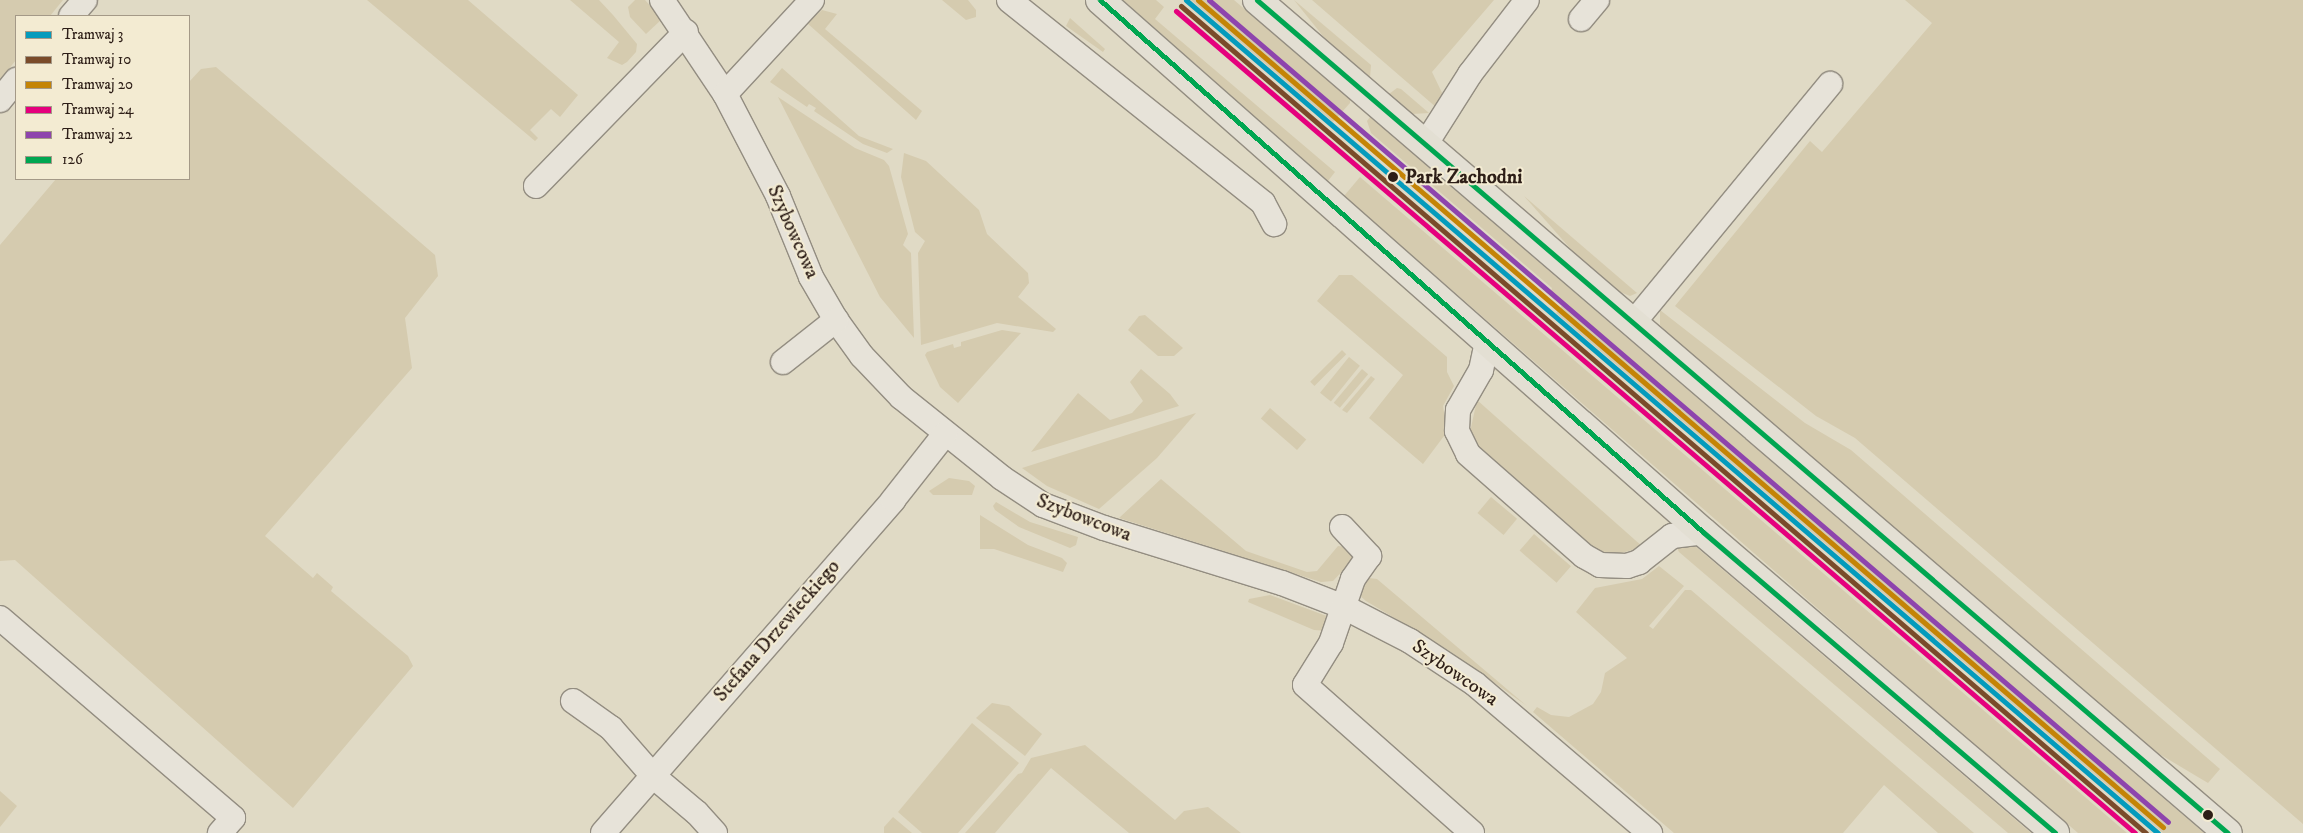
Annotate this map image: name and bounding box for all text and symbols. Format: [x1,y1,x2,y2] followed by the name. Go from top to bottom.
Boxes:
[15,15,190,180] legend
[62,25,123,44] text: Tramwaj 3
[62,50,131,69] text: Tramwaj 10
[62,75,133,94] text: Tramwaj 20
[62,100,134,119] text: Tramwaj 24
[62,125,132,144] text: Tramwaj 22
[62,150,83,169] text: 126
[1405,165,1522,189] place label: Park Zachodni
[1385,169,1401,185] marker: Park Zachodni
[762,182,824,282] street label: Szybowcowa
[1033,489,1135,547] street label: Szybowcowa
[709,555,845,707] street label: Stefana Drzewieckiego
[1407,635,1503,711] street label: Szybowcowa
[2203,810,2213,820] unlabelled marker

